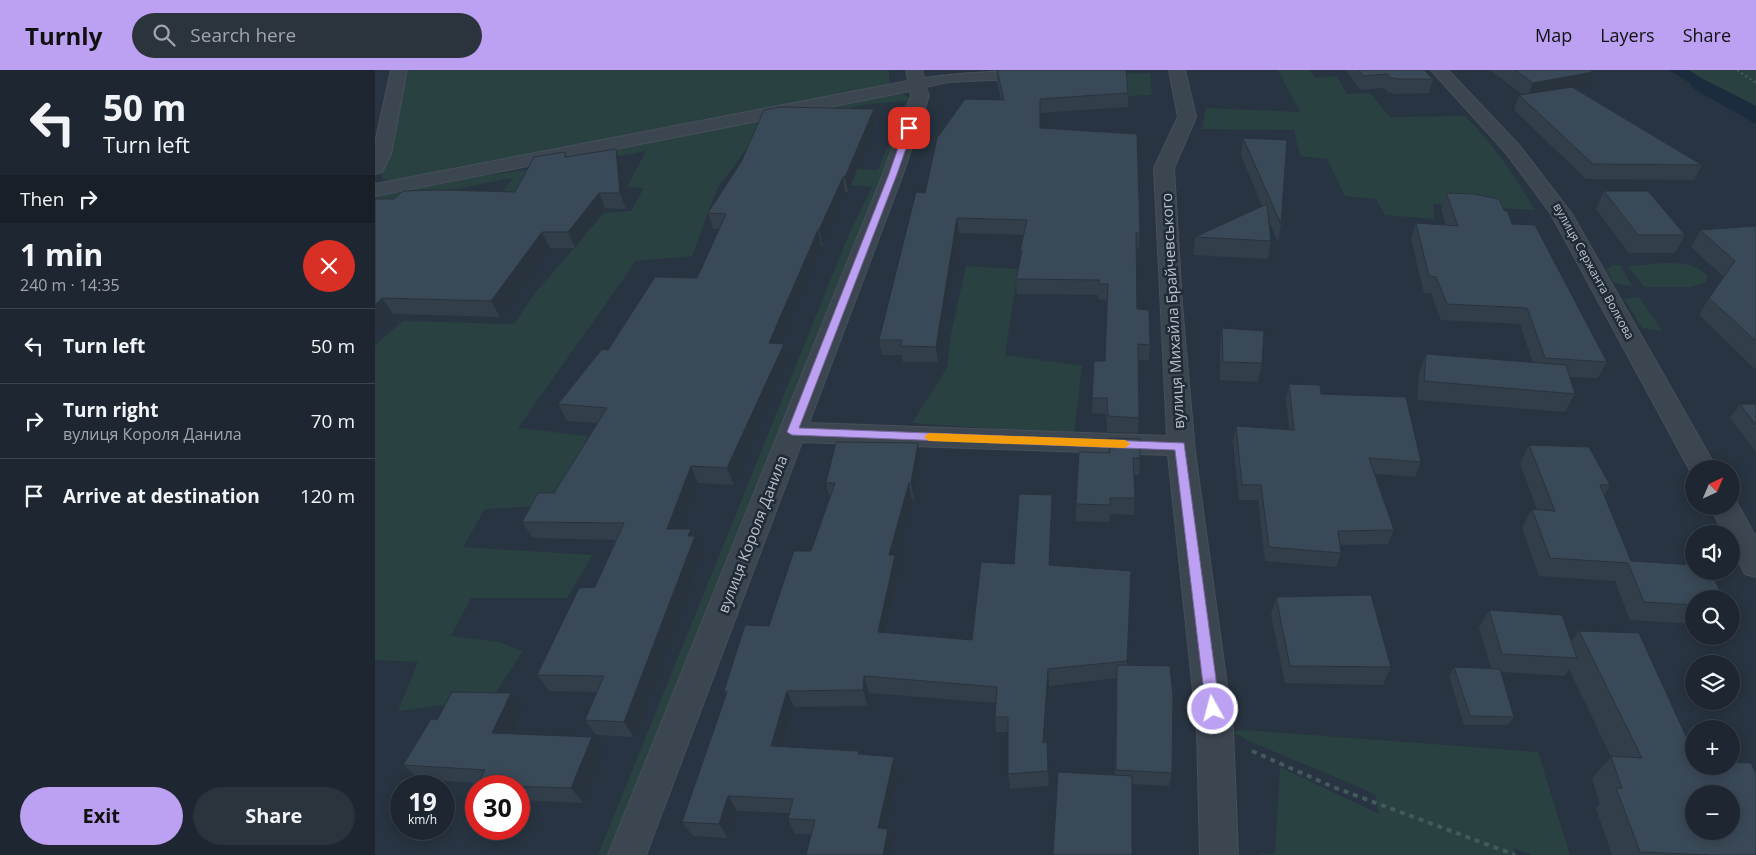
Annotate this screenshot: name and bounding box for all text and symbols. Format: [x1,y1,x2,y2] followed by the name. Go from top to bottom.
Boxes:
[132,13,482,58] search box
[25,19,102,52] text: Turnly
[150,21,178,49] icon: search
[190,22,296,48] text: Search here
[1535,23,1572,47] text: Map
[1600,23,1655,47] text: Layers
[1683,23,1731,47] text: Share
[103,84,186,131] text: 50 m
[20,90,85,155] icon: left
[888,107,930,149] pin
[895,114,923,142] icon: arrive
[103,129,190,159] text: Turn left
[74,185,102,213] icon: right
[20,186,64,212] text: Then
[1156,193,1188,429] street label: вулиця Михайла Брайчевського
[1549,200,1639,342] street label: вулиця Сержанта Волкова
[20,234,103,275] text: 1 min
[303,240,355,292] button: close
[20,274,120,296] text: 240 m · 14:35
[20,332,48,360] icon: left
[63,333,145,359] text: Turn left
[311,333,355,359] text: 50 m
[63,397,158,423] text: Turn right
[20,407,48,435] icon: right
[311,408,355,434] text: 70 m
[63,423,242,445] text: вулиця Короля Данила
[713,452,791,616] street label: вулиця Короля Данила
[1685,460,1740,515] north arrow
[1685,460,1740,840] map controls
[20,482,48,510] icon: arrive
[63,483,260,509] text: Arrive at destination
[300,483,355,509] text: 120 m
[1685,525,1740,580] button: sound
[1685,590,1740,645] button: search
[1685,655,1740,710] button: layers
[1186,682,1238,734] position arrow
[1685,720,1740,775] button: +
[465,775,530,840] speed limit sign: 30
[408,784,437,818] text: 19
[1685,785,1740,840] button: −
[20,787,183,845] button: Exit
[193,787,355,845] button: Share
[408,811,437,828] text: km/h

